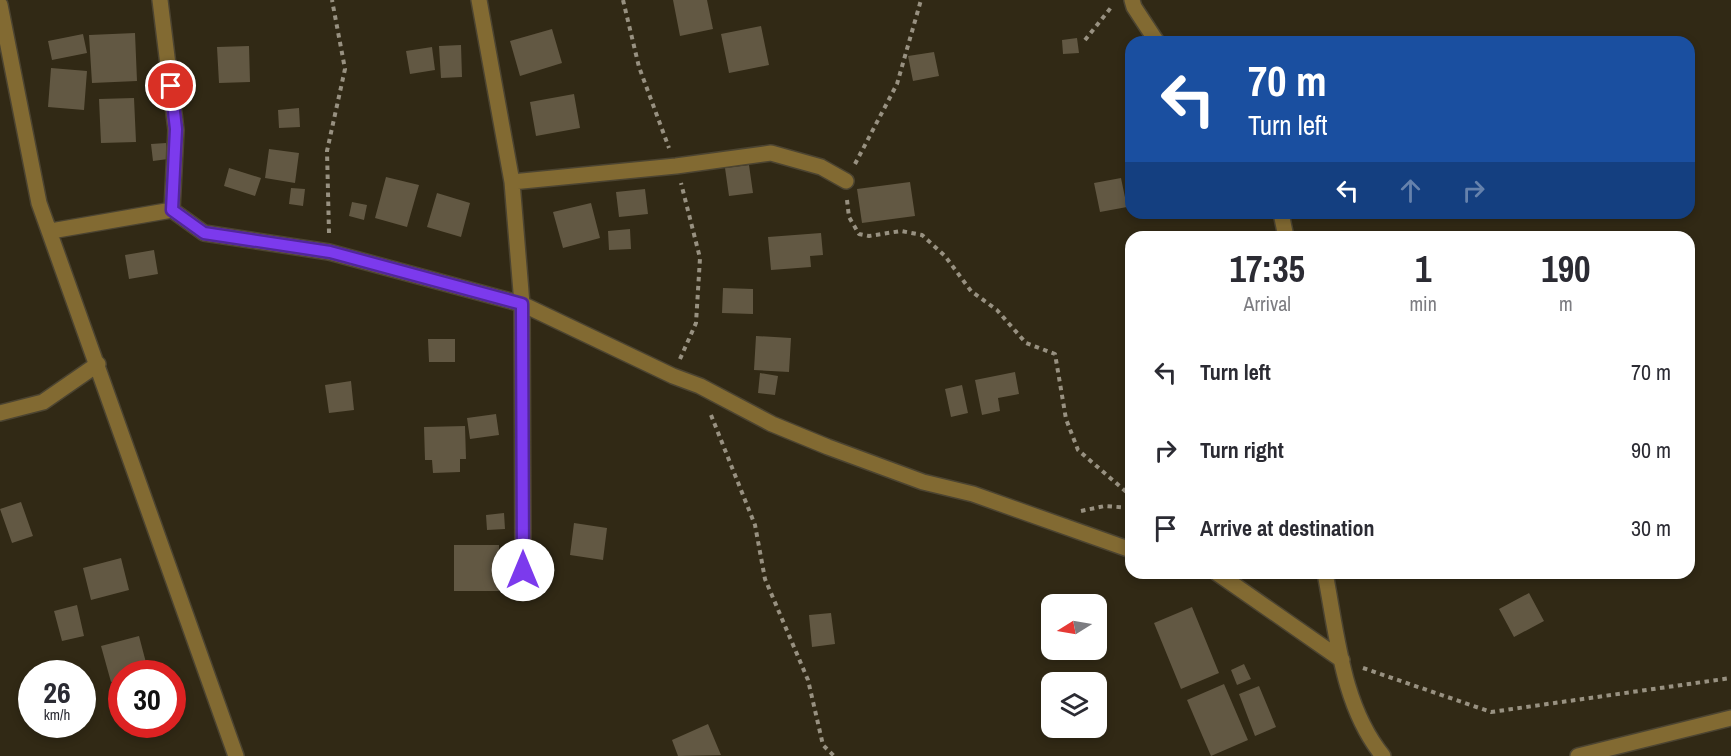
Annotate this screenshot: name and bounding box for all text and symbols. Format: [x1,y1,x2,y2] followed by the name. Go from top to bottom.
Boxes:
[1248,53,1327,109] text: 70 m
[145,60,196,111] pin
[1149,60,1227,138] icon: left
[154,69,187,102] icon: arrive
[1248,107,1327,143] text: Turn left
[1331,174,1364,207] icon: left
[1394,174,1427,207] icon: ahead
[1457,174,1490,207] icon: right
[1229,245,1305,293] text: 17:35
[1415,245,1431,293] text: 1
[1541,245,1591,293] text: 190
[1244,290,1291,317] text: Arrival
[1409,290,1437,317] text: min
[1559,290,1573,317] text: m
[1149,356,1182,389] icon: left
[1200,357,1271,387] text: Turn left
[1631,357,1671,387] text: 70 m
[1149,434,1182,467] icon: right
[1200,435,1284,465] text: Turn right
[1631,435,1671,465] text: 90 m
[1149,512,1182,545] icon: arrive
[1200,513,1374,543] text: Arrive at destination
[1631,513,1671,543] text: 30 m
[491,538,555,602] position arrow
[1041,594,1107,660] north arrow
[1041,594,1107,738] map controls
[108,660,186,738] speed limit sign: 30
[43,672,71,712] text: 26
[1041,672,1107,738] button: layers
[44,704,70,725] text: km/h

